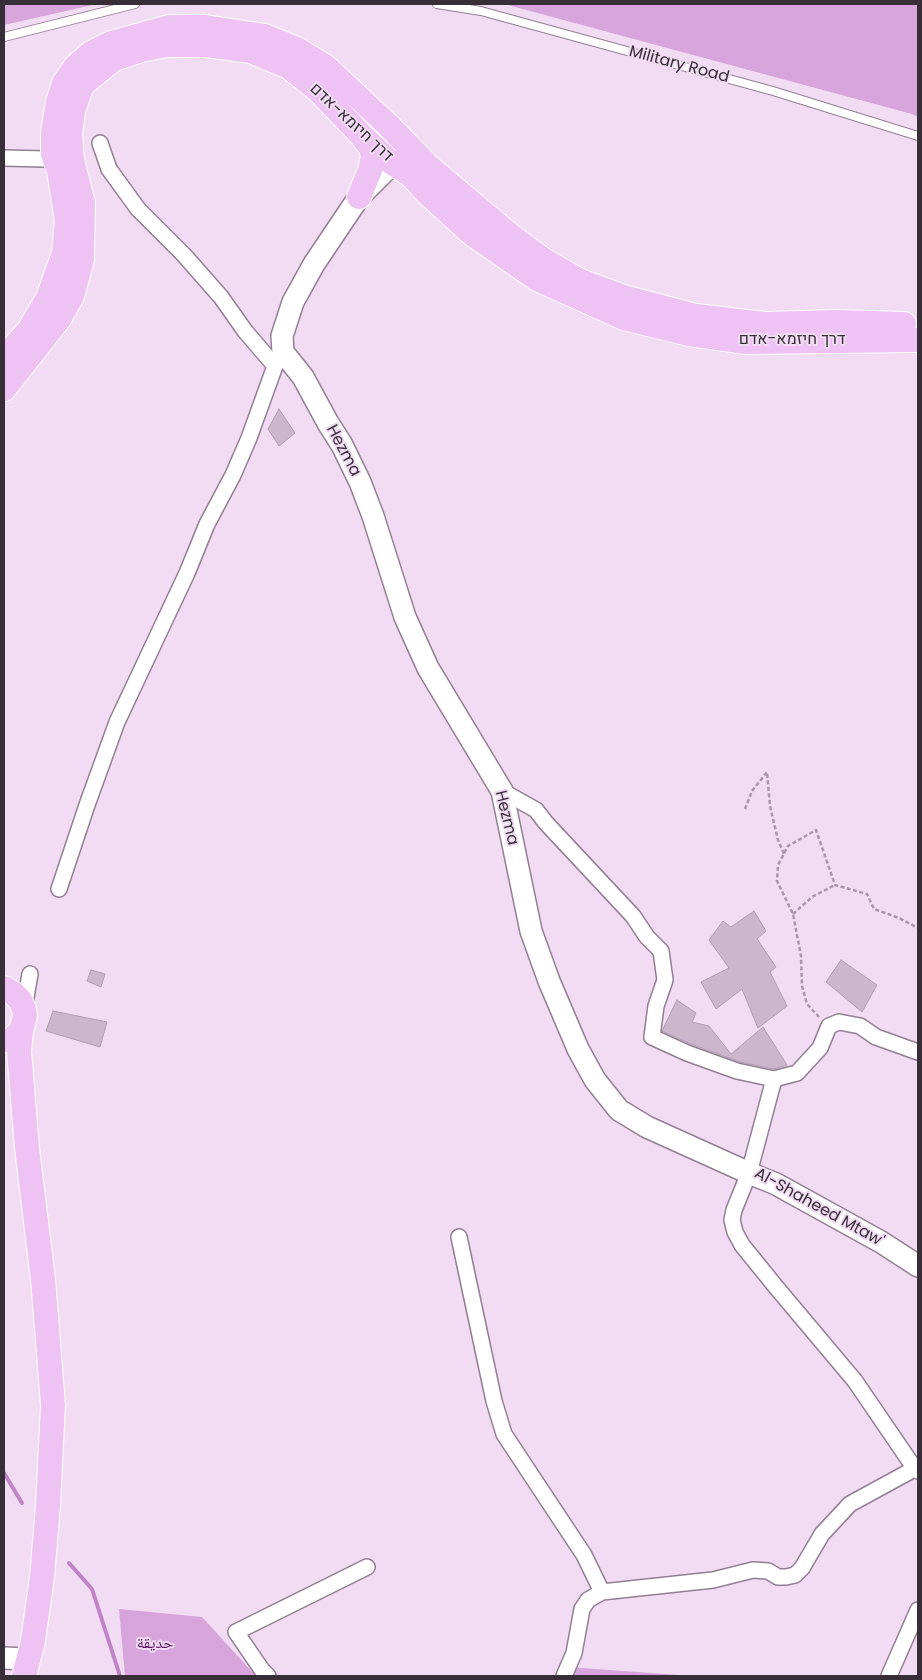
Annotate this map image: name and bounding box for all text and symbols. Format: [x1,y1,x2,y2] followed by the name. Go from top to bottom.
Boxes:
[627,42,731,88] street label: Military Road
[305,80,397,166] street label: דרך חיזמא-אדם
[739,330,845,350] street label: דרך חיזמא-אדם
[321,422,365,480] street label: Hezma
[490,789,522,847] street label: Hezma
[751,1164,887,1252] street label: Al-Shaheed Mtaw'
[137,1634,173,1654] park label: حديقة

